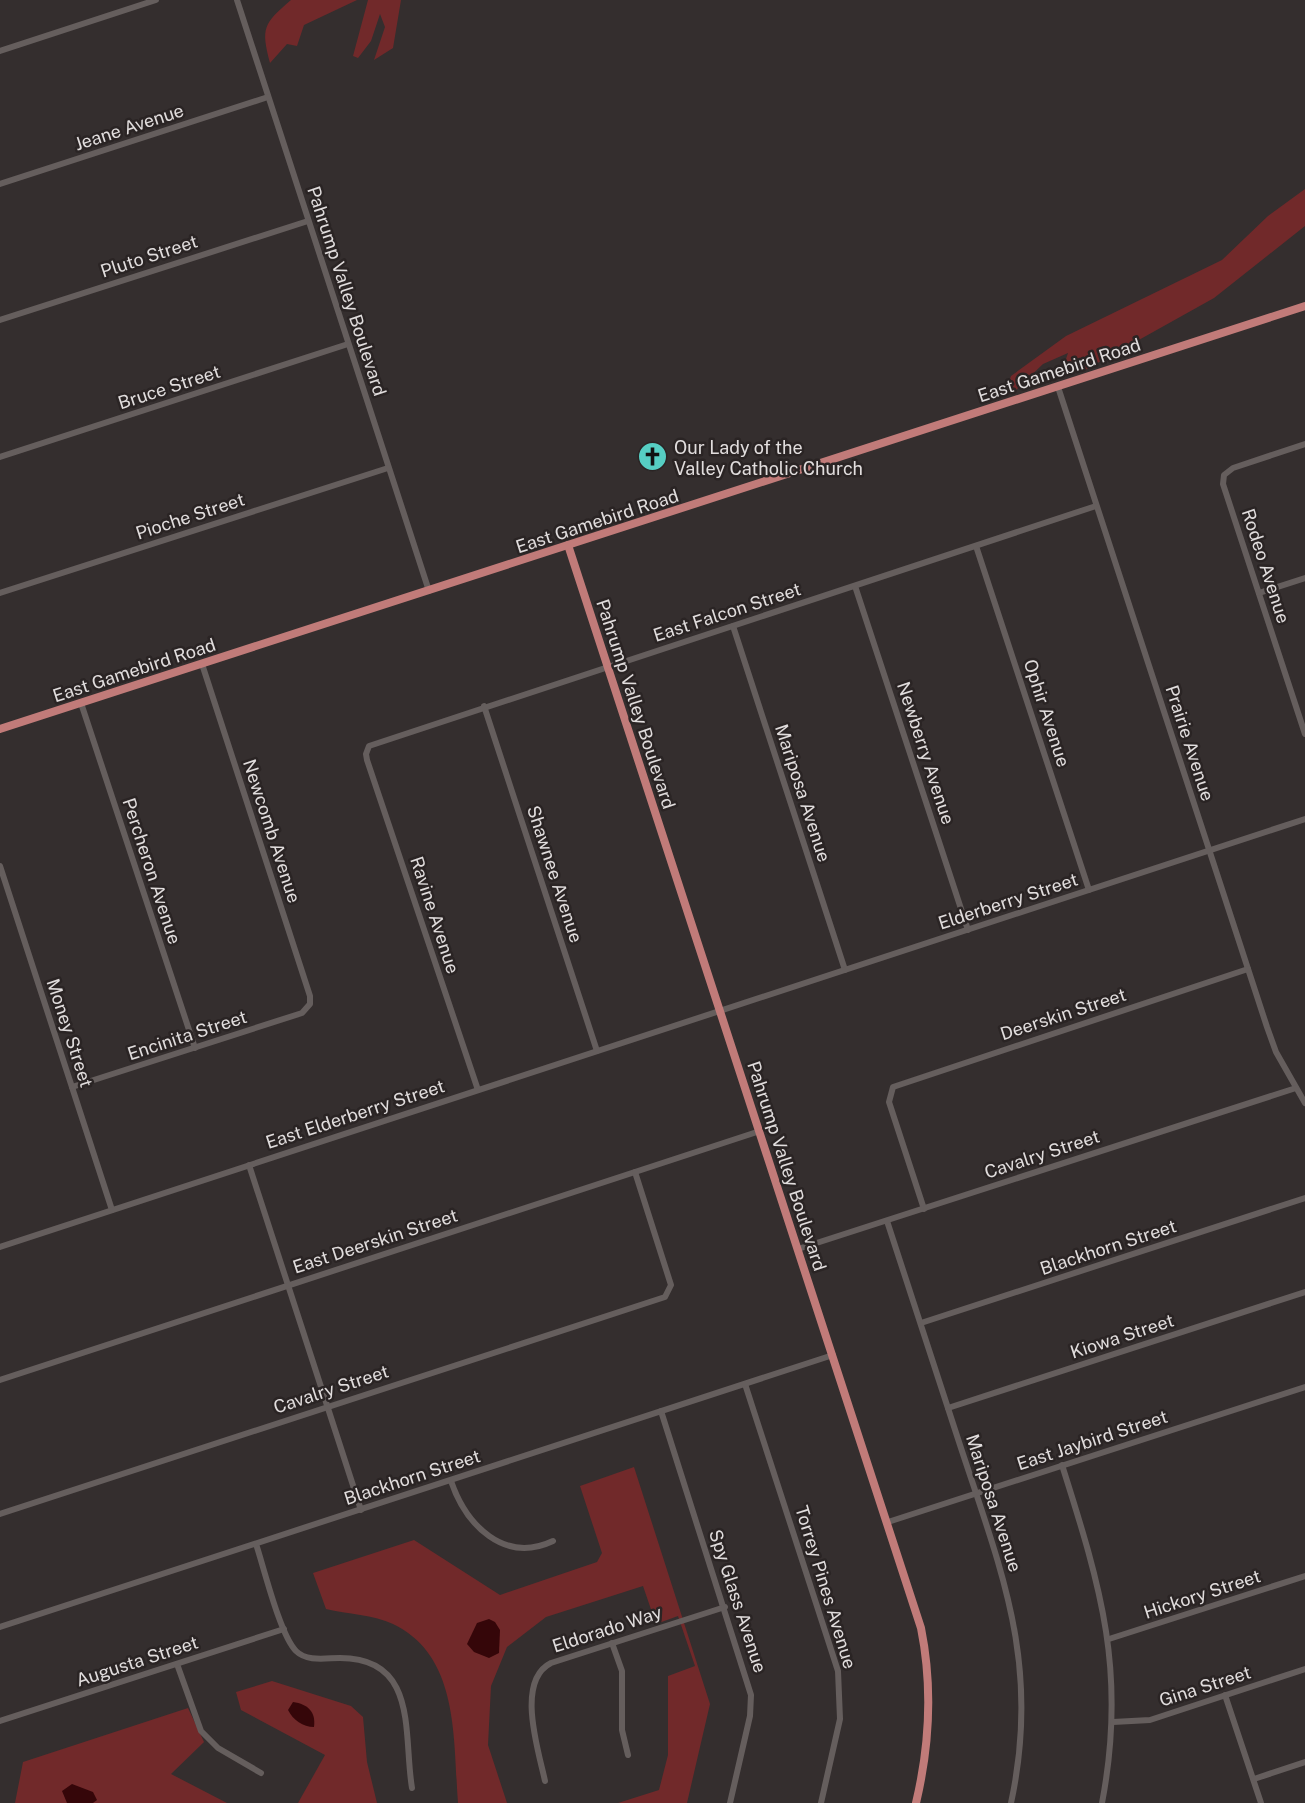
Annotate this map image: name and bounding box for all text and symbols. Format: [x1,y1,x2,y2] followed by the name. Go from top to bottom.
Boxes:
[72,99,186,155] street label: Jeane Avenue
[303,184,391,398] street label: Pahrump Valley Boulevard
[98,230,200,282] street label: Pluto Street
[975,334,1143,406] street label: East Gamebird Road
[115,361,223,413] street label: Bruce Street
[674,437,863,479] place label: Our Lady of the Valley Catholic Church
[637,441,669,473] church icon: Our Lady of the Valley Catholic Church
[513,485,681,557] street label: East Gamebird Road
[133,489,247,543] street label: Pioche Street
[1238,506,1294,626] street label: Rodeo Avenue
[651,578,803,646] street label: East Falcon Street
[592,597,680,811] street label: Pahrump Valley Boulevard
[50,634,218,706] street label: East Gamebird Road
[1020,656,1074,770] street label: Ophir Avenue
[893,679,959,827] street label: Newberry Avenue
[1161,682,1219,804] street label: Prairie Avenue
[771,721,835,865] street label: Mariposa Avenue
[239,757,305,905] street label: Newcomb Avenue
[118,795,186,947] street label: Percheron Avenue
[523,803,587,945] street label: Shawnee Avenue
[406,854,464,976] street label: Ravine Avenue
[935,869,1081,933] street label: Elderberry Street
[43,976,97,1090] street label: Money Street
[997,984,1129,1044] street label: Deerskin Street
[125,1006,249,1064] street label: Encinita Street
[743,1059,831,1273] street label: Pahrump Valley Boulevard
[263,1075,447,1153] street label: East Elderberry Street
[982,1125,1102,1183] street label: Cavalry Street
[290,1204,460,1278] street label: East Deerskin Street
[1037,1215,1179,1279] street label: Blackhorn Street
[1068,1309,1176,1363] street label: Kiowa Street
[271,1360,391,1418] street label: Cavalry Street
[1014,1406,1170,1474] street label: East Jaybird Street
[962,1431,1026,1575] street label: Mariposa Avenue
[341,1445,483,1509] street label: Blackhorn Street
[791,1503,861,1671] street label: Torrey Pines Avenue
[705,1527,771,1675] street label: Spy Glass Avenue
[1141,1565,1263,1623] street label: Hickory Street
[550,1601,665,1657] street label: Eldorado Way
[73,1631,201,1691] street label: Augusta Street
[1157,1661,1253,1711] street label: Gina Street

